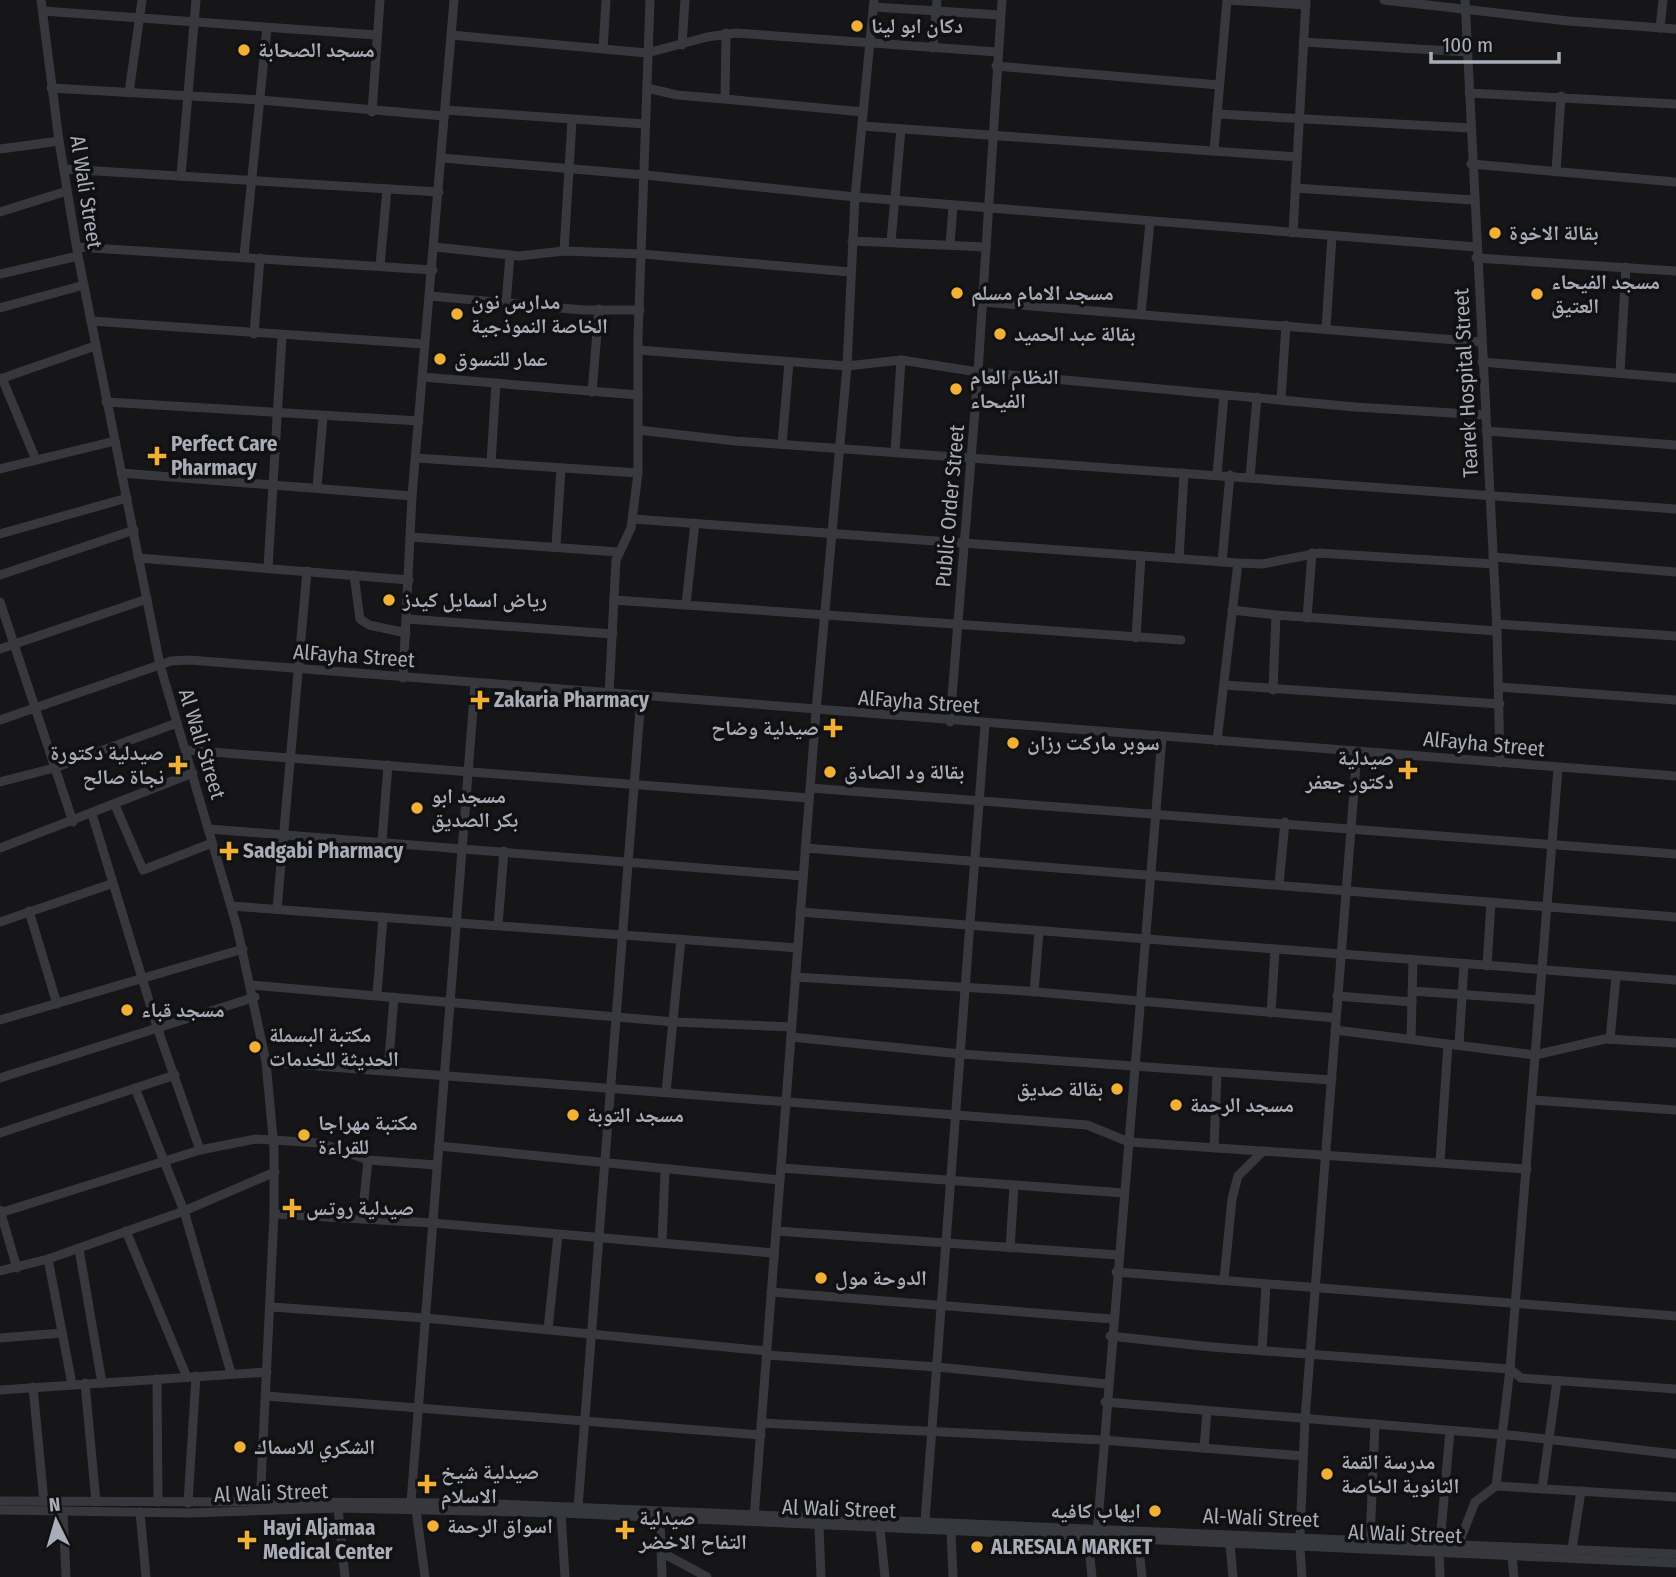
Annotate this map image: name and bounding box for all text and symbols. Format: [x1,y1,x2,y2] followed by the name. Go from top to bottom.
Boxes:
[871,13,963,39] place label: دكان ابو لينا
[849,18,865,34] marker: دكان ابو لينا
[1431,21,1559,65] scale bar
[1442,32,1493,58] text: 100 m
[258,37,375,63] place label: مسجد الصحابة
[236,42,252,58] marker: مسجد الصحابة
[64,134,108,251] street label: Al Wali Street
[1509,220,1598,246] place label: بقالة الاخوة
[1487,225,1503,241] marker: بقالة الاخوة
[1551,269,1660,319] place label: مسجد الفيحاء العتيق
[971,280,1114,307] place label: مسجد الامام مسلم
[949,285,965,301] marker: مسجد الامام مسلم
[1529,286,1545,302] marker: مسجد الفيحاء العتيق
[1448,288,1484,478] street label: Tearek Hospital Street
[471,289,608,339] place label: مدارس نون الخاصة النموذجية
[449,306,465,322] marker: مدارس نون الخاصة النموذجية
[1014,321,1135,347] place label: بقالة عبد الحميد
[992,326,1008,342] marker: بقالة عبد الحميد
[454,346,548,372] place label: عمار للتسوق
[432,351,448,367] marker: عمار للتسوق
[970,364,1059,414] place label: النظام العام الفيحاء
[948,381,964,397] marker: النظام العام الفيحاء
[930,424,970,588] street label: Public Order Street
[171,431,278,481] place label: Perfect Care Pharmacy
[149,448,165,464] marker: Perfect Care Pharmacy
[402,587,547,613] place label: رياض اسمايل كيدز
[381,592,397,608] marker: رياض اسمايل كيدز
[292,639,416,673] street label: AlFayha Street
[857,685,981,719] street label: AlFayha Street
[173,686,231,802] street label: Al Wali Street
[494,687,650,713] place label: Zakaria Pharmacy
[472,692,488,708] marker: Zakaria Pharmacy
[711,715,819,741] place label: صيدلية وضاح
[825,720,841,736] marker: صيدلية وضاح
[1422,726,1546,762] street label: AlFayha Street
[1027,730,1160,756] place label: سوبر ماركت رزان
[1005,735,1021,751] marker: سوبر ماركت رزان
[50,740,164,791] place label: صيدلية دكتورة نجاة صالح
[1304,745,1394,795] place label: صيدلية دكتور جعفر
[170,757,186,773] marker: صيدلية دكتورة نجاة صالح
[844,759,964,785] place label: بقالة ود الصادق
[1400,762,1416,778] marker: صيدلية دكتور جعفر
[822,764,838,780] marker: بقالة ود الصادق
[431,783,518,833] place label: مسجد ابو بكر الصديق
[409,800,425,816] marker: مسجد ابو بكر الصديق
[243,838,404,864] place label: Sadgabi Pharmacy
[221,843,237,859] marker: Sadgabi Pharmacy
[141,997,225,1023] place label: مسجد قباء
[119,1002,135,1018] marker: مسجد قباء
[269,1022,399,1072] place label: مكتبة البسملة الحديثة للخدمات
[247,1039,263,1055] marker: مكتبة البسملة الحديثة للخدمات
[1016,1076,1103,1102] place label: بقالة صديق
[1109,1081,1125,1097] marker: بقالة صديق
[1190,1092,1294,1118] place label: مسجد الرحمة
[1168,1097,1184,1113] marker: مسجد الرحمة
[587,1102,684,1128] place label: مسجد التوبة
[565,1107,581,1123] marker: مسجد التوبة
[318,1110,418,1160] place label: مكتبة مهراجا للقراءة
[296,1127,312,1143] marker: مكتبة مهراجا للقراءة
[306,1195,414,1221] place label: صيدلية روتس
[284,1200,300,1216] marker: صيدلية روتس
[835,1265,927,1291] place label: الدوحة مول
[813,1270,829,1286] marker: الدوحة مول
[254,1434,375,1463] place label: الشكري للاسماك
[232,1439,248,1455] marker: الشكري للاسماك
[1341,1449,1459,1499] place label: مدرسة القمة الثانوية الخاصة
[441,1459,539,1510] place label: صيدلية شيخ الاسلام
[1319,1466,1335,1482] marker: مدرسة القمة الثانوية الخاصة
[419,1476,435,1492] marker: صيدلية شيخ الاسلام
[214,1478,329,1508] street label: Al Wali Street
[21,1486,91,1556] north arrow
[48,1493,61,1517] text: N
[782,1494,897,1524] street label: Al Wali Street
[1050,1498,1141,1524] place label: ايهاب كافيه
[1147,1503,1163,1519] marker: ايهاب كافيه
[1202,1503,1320,1533] street label: Al-Wali Street
[638,1505,747,1555] place label: صيدلية التفاح الاخضر
[447,1513,553,1539] place label: اسواق الرحمة
[263,1515,393,1565] place label: Hayi Aljamaa Medical Center
[425,1518,441,1534] marker: اسواق الرحمة
[1348,1519,1463,1549] street label: Al Wali Street
[617,1522,633,1538] marker: صيدلية التفاح الاخضر
[237,1530,257,1550] marker: Hayi Aljamaa Medical Center
[990,1534,1153,1560] place label: ALRESALA MARKET
[969,1539,985,1555] marker: ALRESALA MARKET

